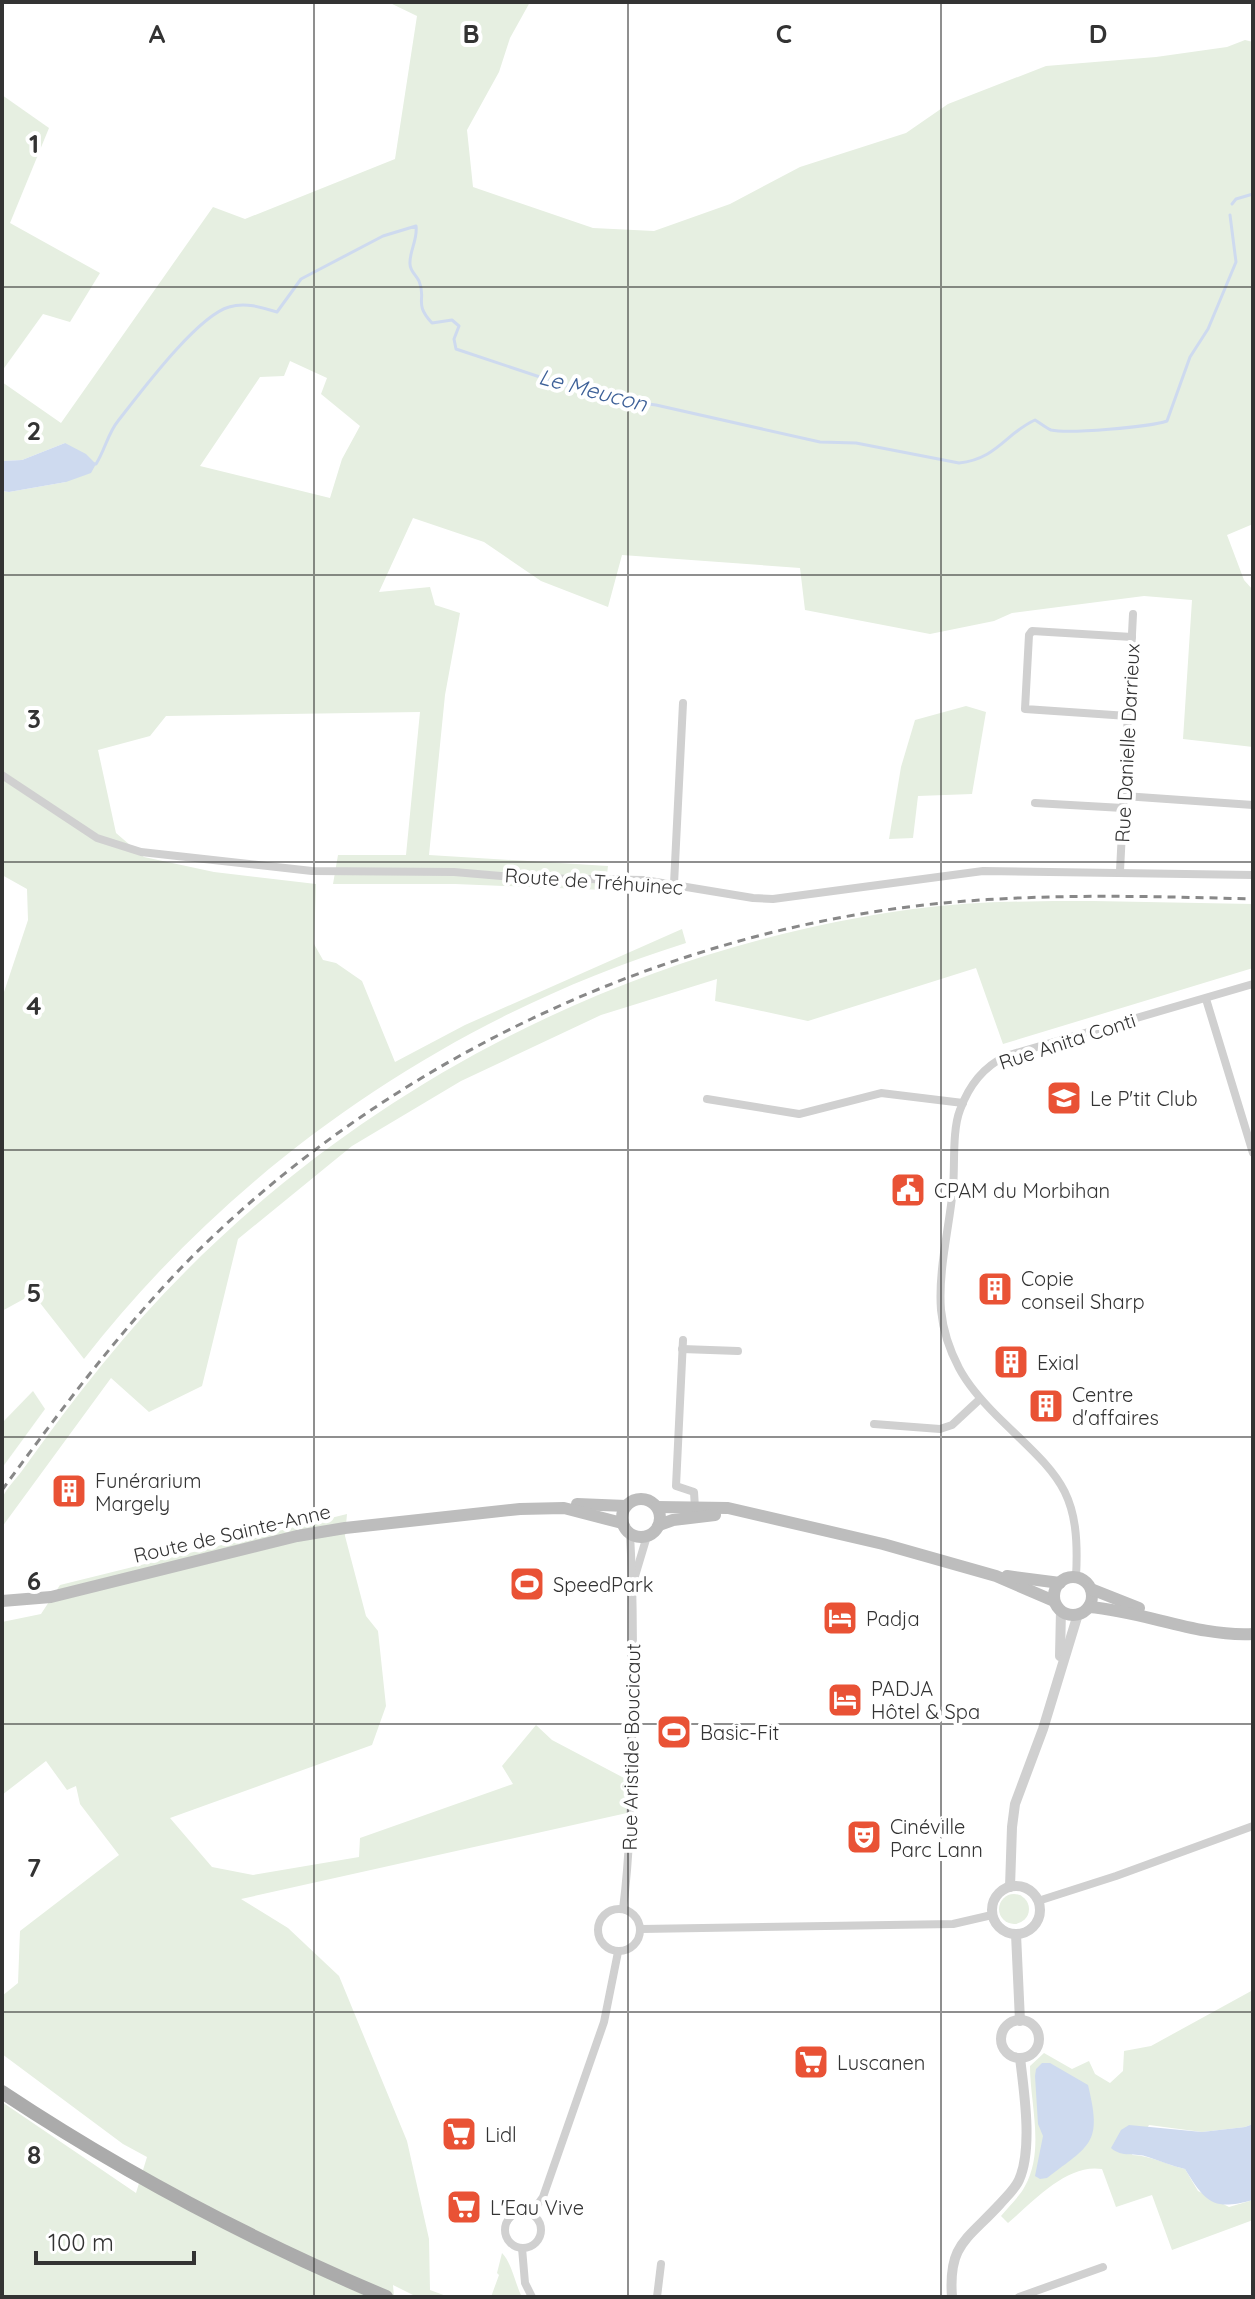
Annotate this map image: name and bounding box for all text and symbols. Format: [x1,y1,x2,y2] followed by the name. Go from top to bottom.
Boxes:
[149,17,166,50] text: A
[462,17,480,50] text: B
[776,17,792,50] text: C
[1089,17,1107,50] text: D
[29,127,39,160] text: 1
[536,362,651,418] water label: Le Meucon
[27,414,41,447] text: 2
[1109,643,1145,843] street label: Rue Danielle Darrieux
[27,702,41,735] text: 3
[504,862,684,900] street label: Route de Tréhuinec
[26,989,42,1022] text: 4
[995,1007,1139,1075] street label: Rue Anita Conti
[1045,1079,1083,1117] school or university icon: Le P'tit Club
[1090,1086,1198,1111] place label: Le P'tit Club
[889,1171,927,1209] public building icon: CPAM du Morbihan
[934,1178,1110,1203] place label: CPAM du Morbihan
[1021,1266,1145,1314] place label: Copie conseil Sharp
[976,1270,1014,1308] building icon: Copie conseil Sharp
[27,1276,41,1309] text: 5
[992,1343,1030,1381] building icon: Exial
[1037,1350,1079,1375] place label: Exial
[1072,1382,1159,1430] place label: Centre d'affaires
[1027,1387,1065,1425] building icon: Centre d'affaires
[95,1468,201,1516] place label: Funérarium Margely
[50,1472,88,1510] building icon: Funérarium Margely
[131,1498,333,1568] street label: Route de Sainte-Anne
[27,1564,41,1597] text: 6
[508,1565,546,1603] sports icon: SpeedPark
[553,1572,653,1597] place label: SpeedPark
[821,1599,859,1637] hotel icon: Padja
[866,1606,920,1631] place label: Padja
[617,1643,645,1851] street label: Rue Aristide Boucicaut
[871,1676,980,1724] place label: PADJA Hôtel & Spa
[826,1681,864,1719] hotel icon: PADJA Hôtel & Spa
[655,1713,693,1751] sports icon: Basic-Fit
[700,1720,780,1745] place label: Basic-Fit
[890,1814,983,1862] place label: Cinéville Parc Lann
[845,1818,883,1856] theatre icon: Cinéville Parc Lann
[27,1851,41,1884] text: 7
[792,2043,830,2081] supermarket icon: Luscanen
[837,2050,925,2075] place label: Luscanen
[440,2115,478,2153] supermarket icon: Lidl
[485,2122,517,2147] place label: Lidl
[27,2138,41,2171] text: 8
[445,2188,483,2226] supermarket icon: L'Eau Vive
[490,2195,584,2220] place label: L'Eau Vive
[36,2215,194,2265] scale bar
[48,2227,114,2257] text: 100 m

